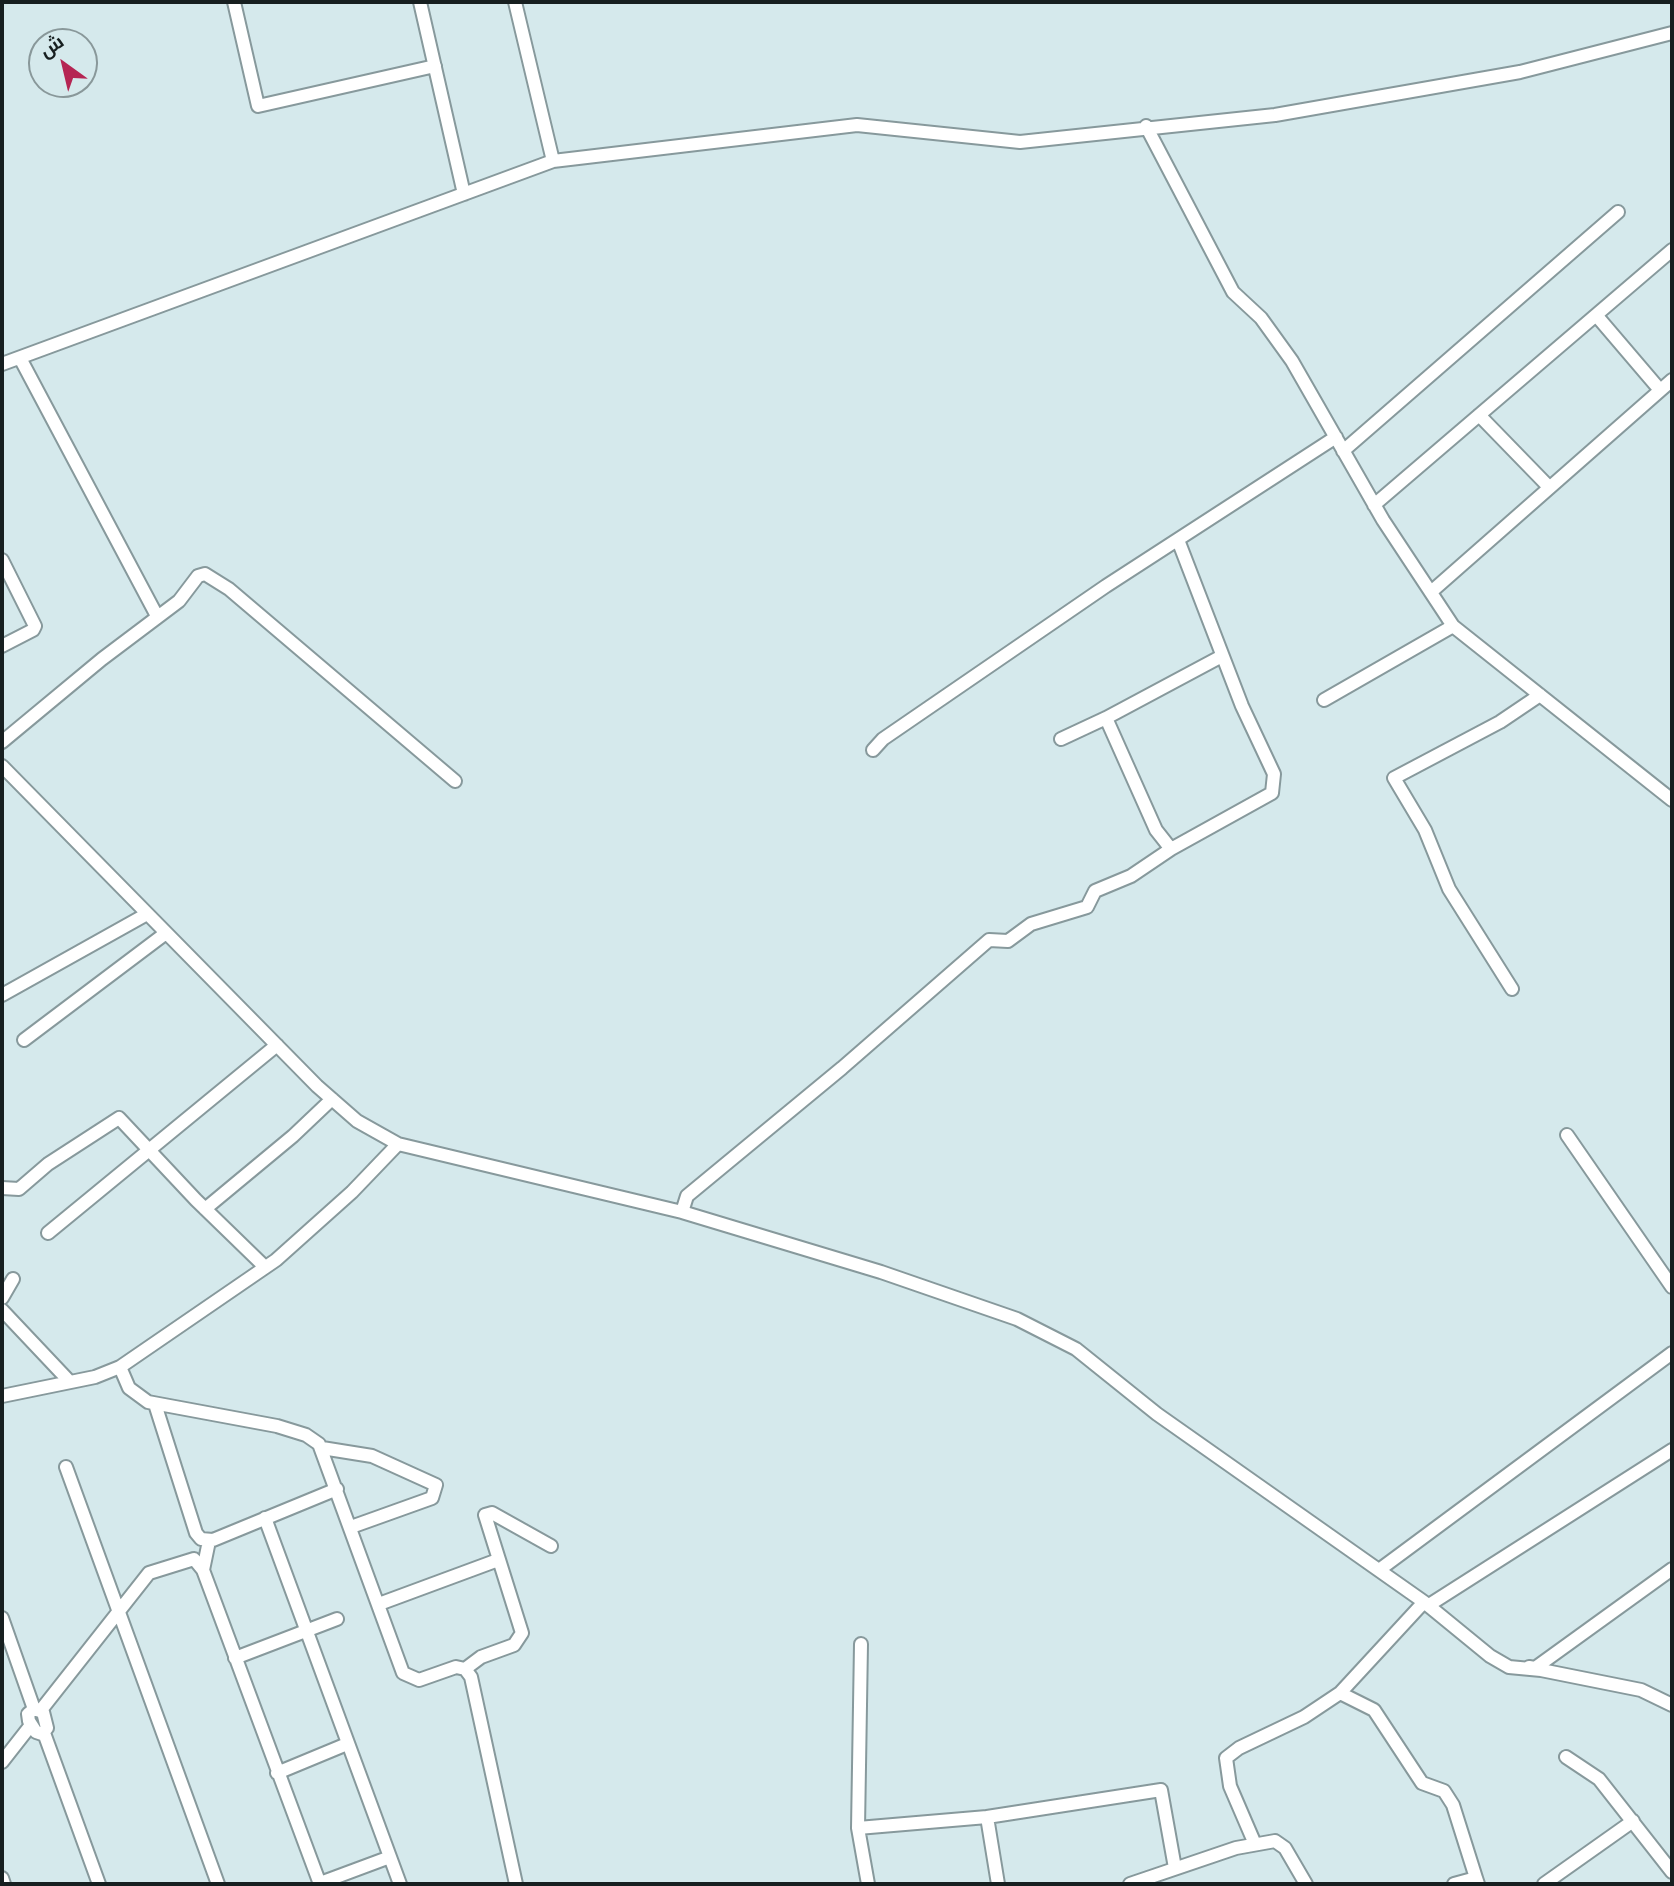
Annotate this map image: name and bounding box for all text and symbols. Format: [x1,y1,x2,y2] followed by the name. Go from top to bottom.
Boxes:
[28,28,98,98] north arrow
[36,30,69,64] text: ش

